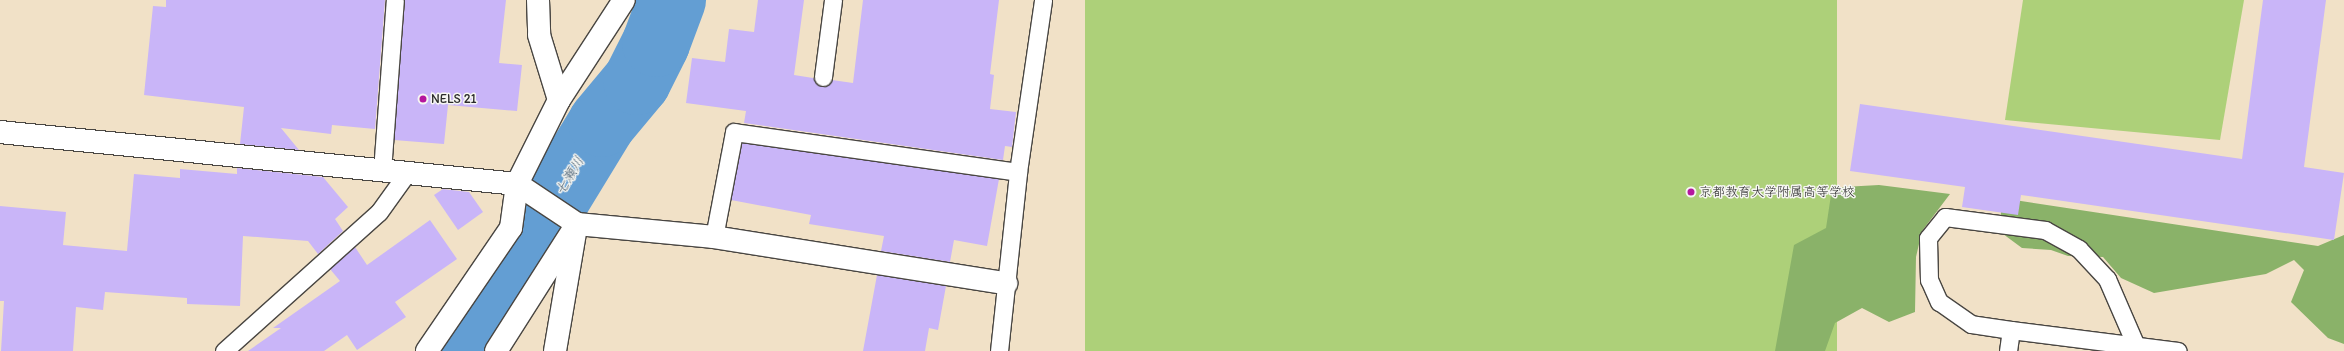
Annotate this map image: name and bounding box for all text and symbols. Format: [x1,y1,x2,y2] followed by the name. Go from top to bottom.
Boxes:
[431,91,477,107] place label: NELS 21
[418,94,428,104] marker: NELS 21
[552,154,588,198] water label: 七瀬川
[1699,184,1855,200] place label: 京都教育大学附属高等学校
[1686,187,1696,197] marker: 京都教育大学附属高等学校

